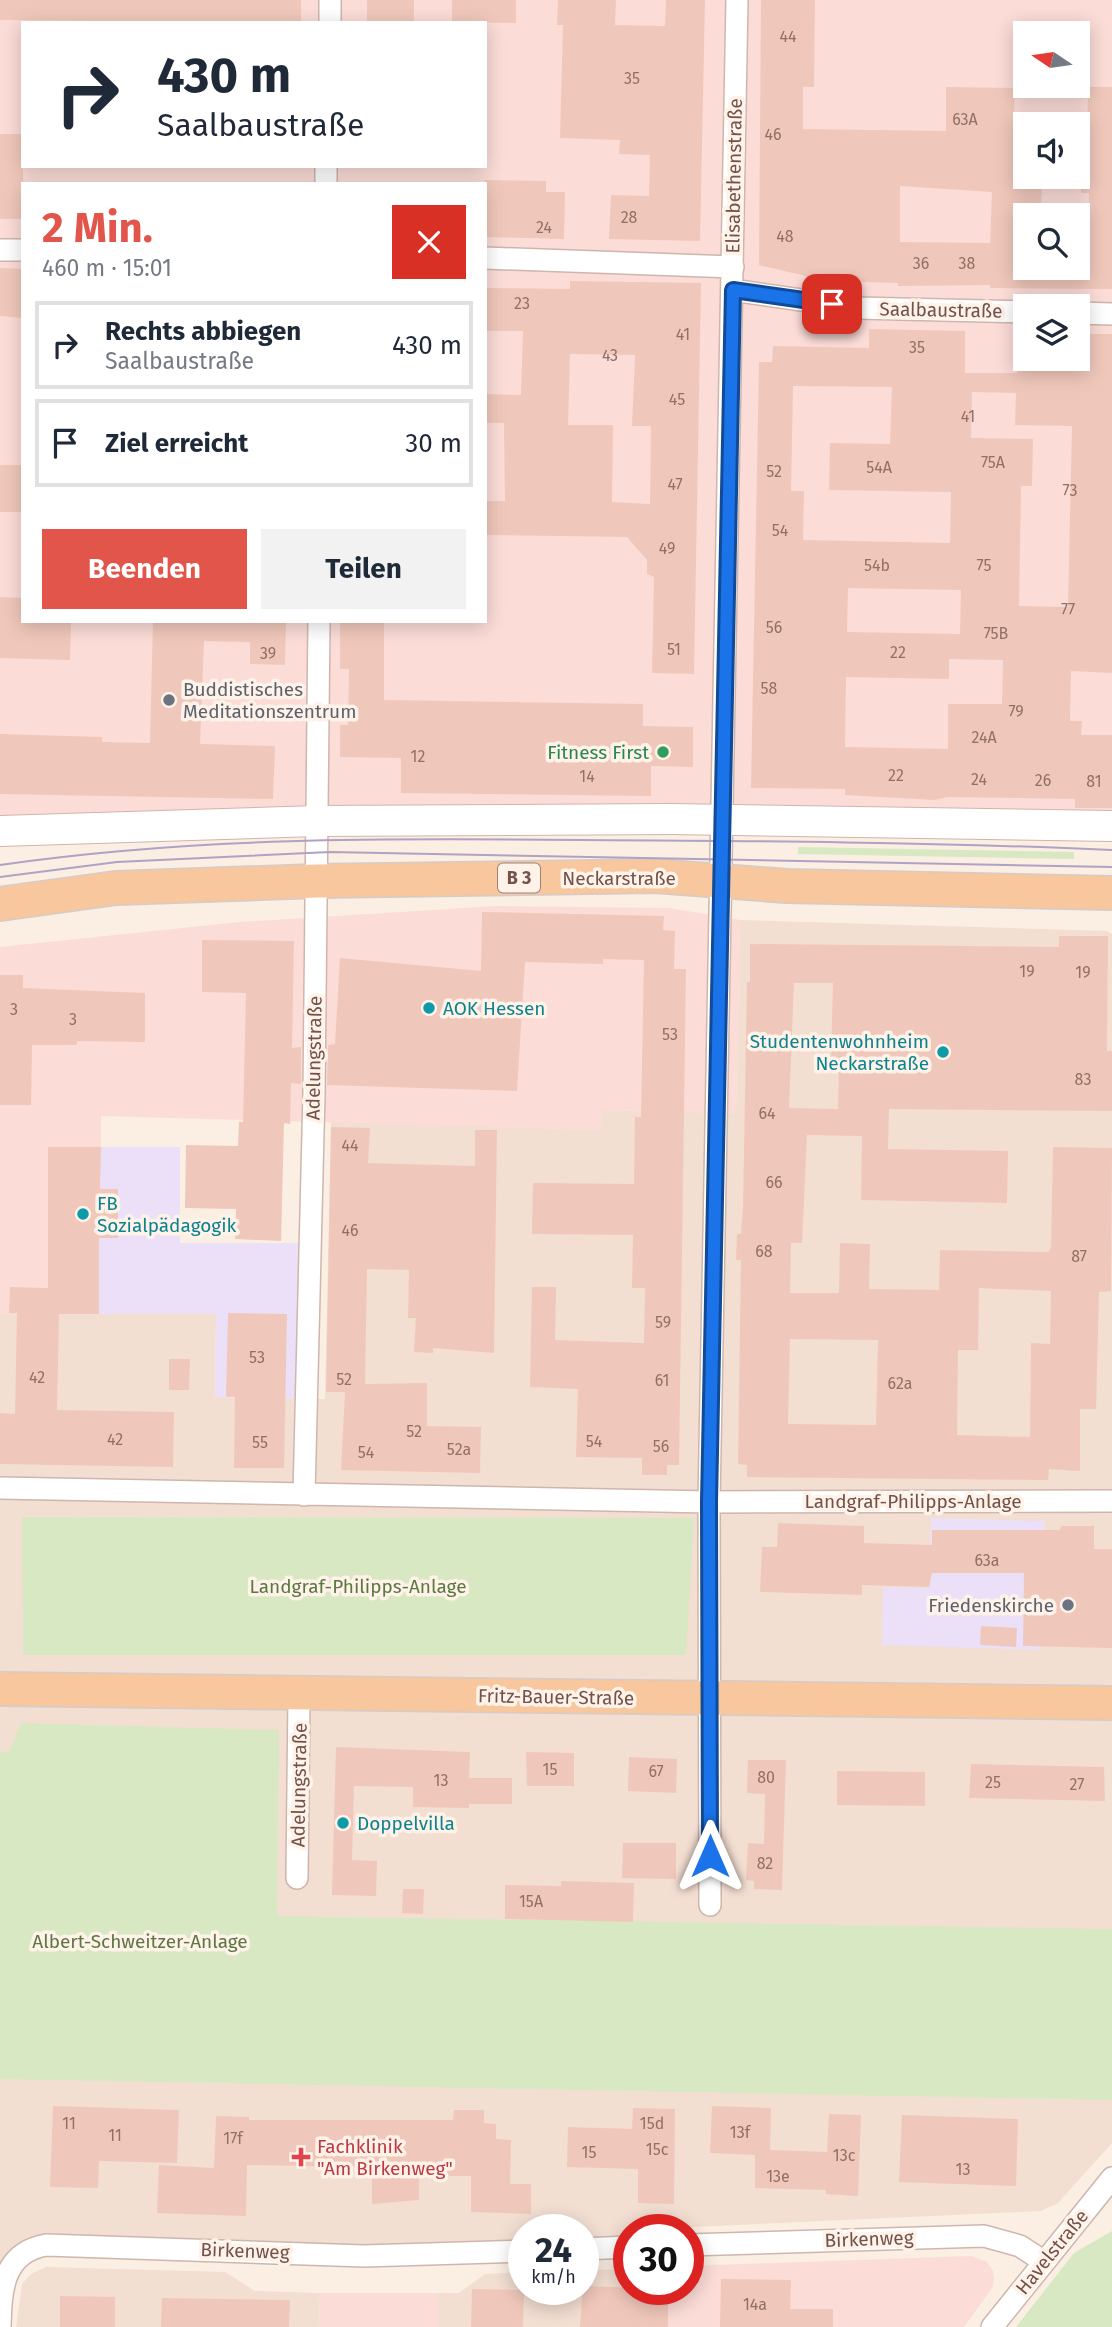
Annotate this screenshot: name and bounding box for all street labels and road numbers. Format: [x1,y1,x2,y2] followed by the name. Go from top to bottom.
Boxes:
[721,98,747,254] street label: Elisabethenstraße
[879,297,1003,323] street label: Saalbaustraße
[498,864,540,892] road number: B 3
[562,867,676,890] street label: Neckarstraße
[301,996,327,1120] street label: Adelungstraße
[805,1490,1022,1513] street label: Landgraf-Philipps-Anlage
[478,1684,634,1710] street label: Fritz-Bauer-Straße
[286,1723,312,1847] street label: Adelungstraße
[1011,2205,1093,2299] street label: Havelstraße
[824,2226,914,2252] street label: Birkenweg
[200,2238,290,2264] street label: Birkenweg

